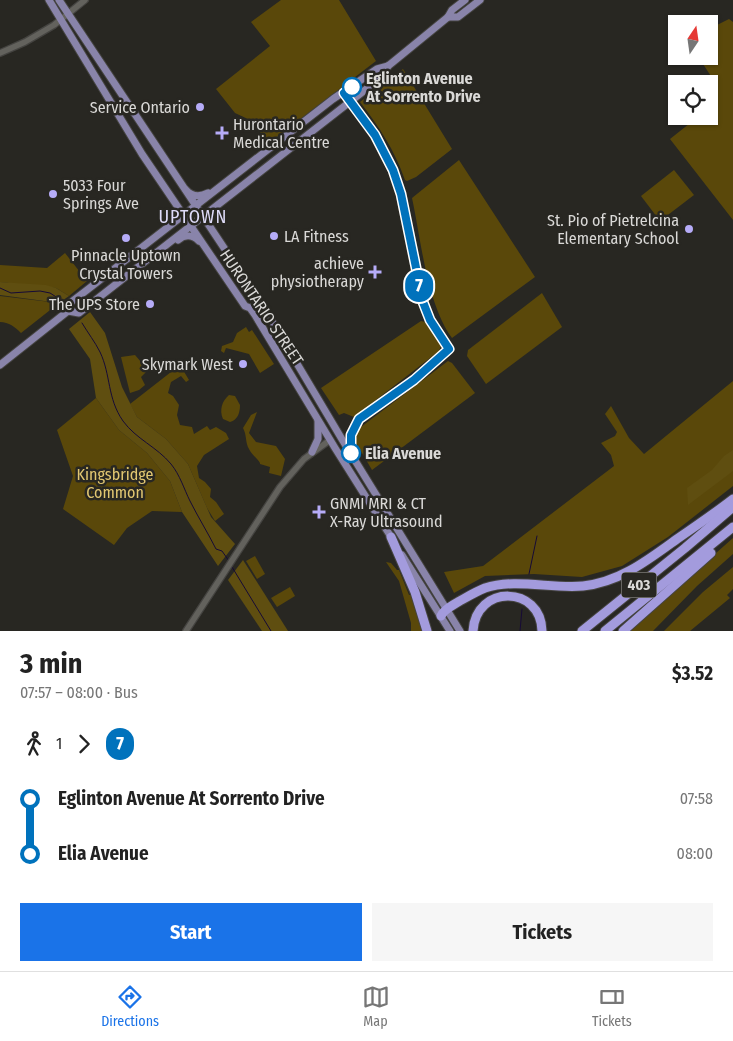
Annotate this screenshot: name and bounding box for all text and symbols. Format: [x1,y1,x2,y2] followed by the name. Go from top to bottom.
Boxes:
[668,15,718,65] north arrow
[668,15,718,125] map controls
[365,69,481,106] place label: Eglinton Avenue At Sorrento Drive
[668,75,718,125] button: locate
[342,77,362,97] marker: Eglinton Avenue At Sorrento Drive
[90,98,190,117] place label: Service Ontario
[194,101,206,113] marker: Service Ontario
[233,115,330,152] place label: Hurontario Medical Centre
[215,126,229,140] marker: Hurontario Medical Centre
[63,176,139,213] place label: 5033 Four Springs Ave
[47,188,59,200] marker: 5033 Four Springs Ave
[158,206,228,228] district label: UPTOWN
[547,211,679,248] place label: St. Pio of Pietrelcina Elementary School
[683,223,695,235] marker: St. Pio of Pietrelcina Elementary School
[284,227,349,246] place label: LA Fitness
[268,230,280,242] marker: LA Fitness
[120,232,132,244] marker: Pinnacle Uptown Crystal Towers
[71,246,181,283] place label: Pinnacle Uptown Crystal Towers
[216,246,308,369] street label: HURONTARIO STREET
[271,254,365,291] place label: achieve physiotherapy
[368,265,382,279] marker: achieve physiotherapy
[403,270,435,302] line badge: 7
[415,275,423,297] text: 7
[49,295,140,314] place label: The UPS Store
[144,298,156,310] marker: The UPS Store
[142,355,234,374] place label: Skymark West
[237,358,249,370] marker: Skymark West
[341,443,361,463] marker: Elia Avenue
[365,444,441,463] place label: Elia Avenue
[76,465,154,502] park label: Kingsbridge Common
[330,494,443,531] place label: GNMI MRI & CT X-Ray Ultrasound
[312,505,326,519] marker: GNMI MRI & CT X-Ray Ultrasound
[622,572,656,598] road number: 403
[20,647,82,680] text: 3 min
[672,662,713,685] text: $3.52
[20,683,138,702] text: 07:57 – 08:00 · Bus
[20,730,48,758] icon: walk
[70,730,98,758] icon: forward
[116,733,124,755] text: 7
[56,734,62,753] text: 1
[58,787,325,810] text: Eglinton Avenue At Sorrento Drive
[680,789,713,808] text: 07:58
[58,842,149,865] text: Elia Avenue
[677,844,713,863] text: 08:00
[20,903,362,961] button: Start
[372,903,713,961] button: Tickets
[101,983,159,1030] tab: Directions
[362,983,390,1030] tab: Map
[592,983,632,1030] tab: Tickets

